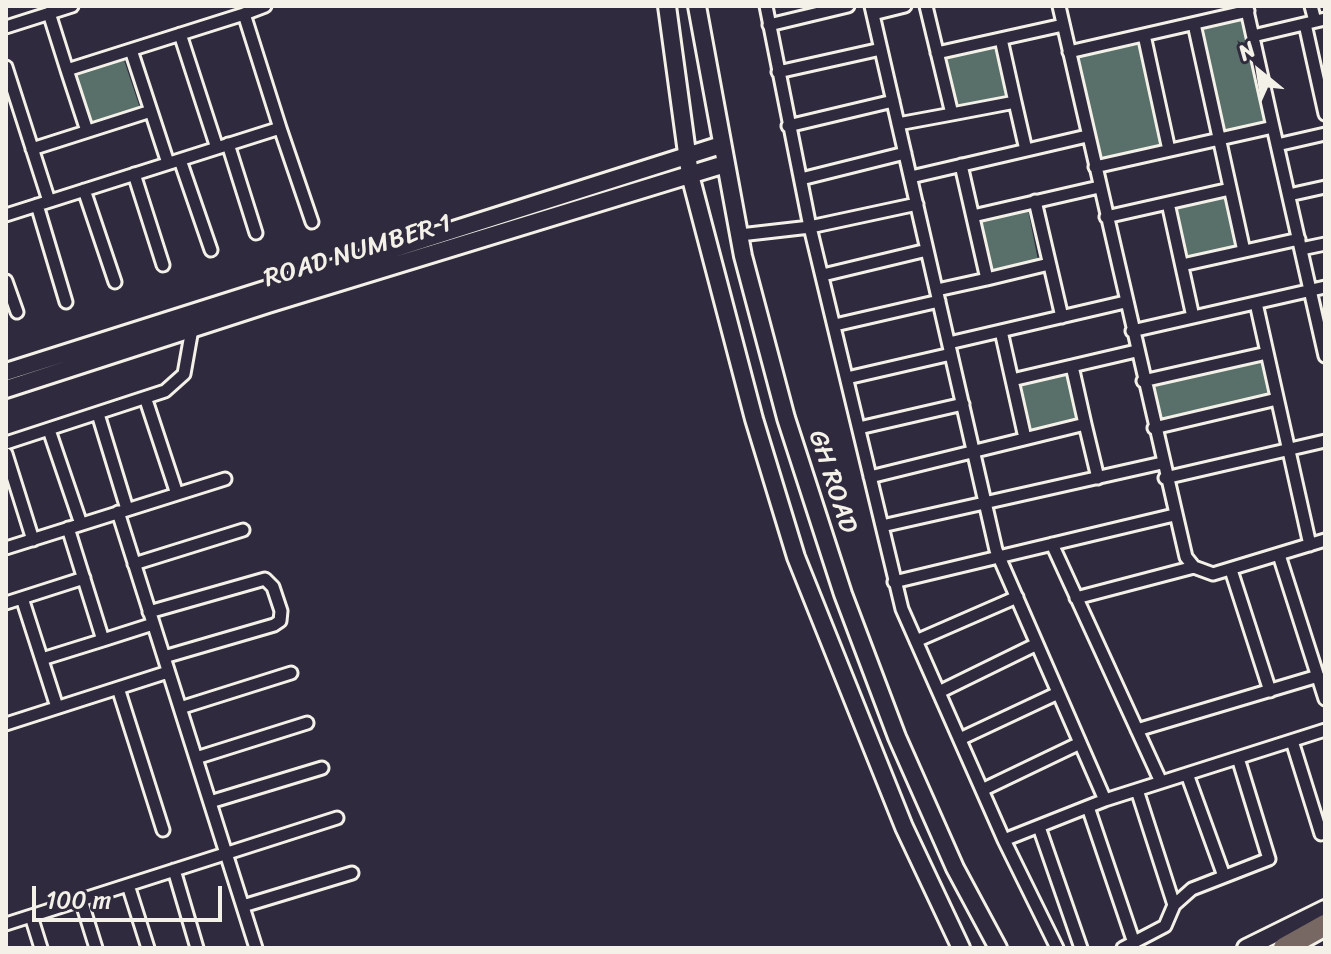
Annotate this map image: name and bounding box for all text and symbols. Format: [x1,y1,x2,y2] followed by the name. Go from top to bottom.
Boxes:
[1230,30,1263,71] text: N
[1219,32,1299,112] north arrow
[261,209,455,295] street label: ROAD NUMBER 1
[801,427,863,537] street label: GH ROAD
[36,870,226,920] scale bar
[46,879,111,921] text: 100 m

